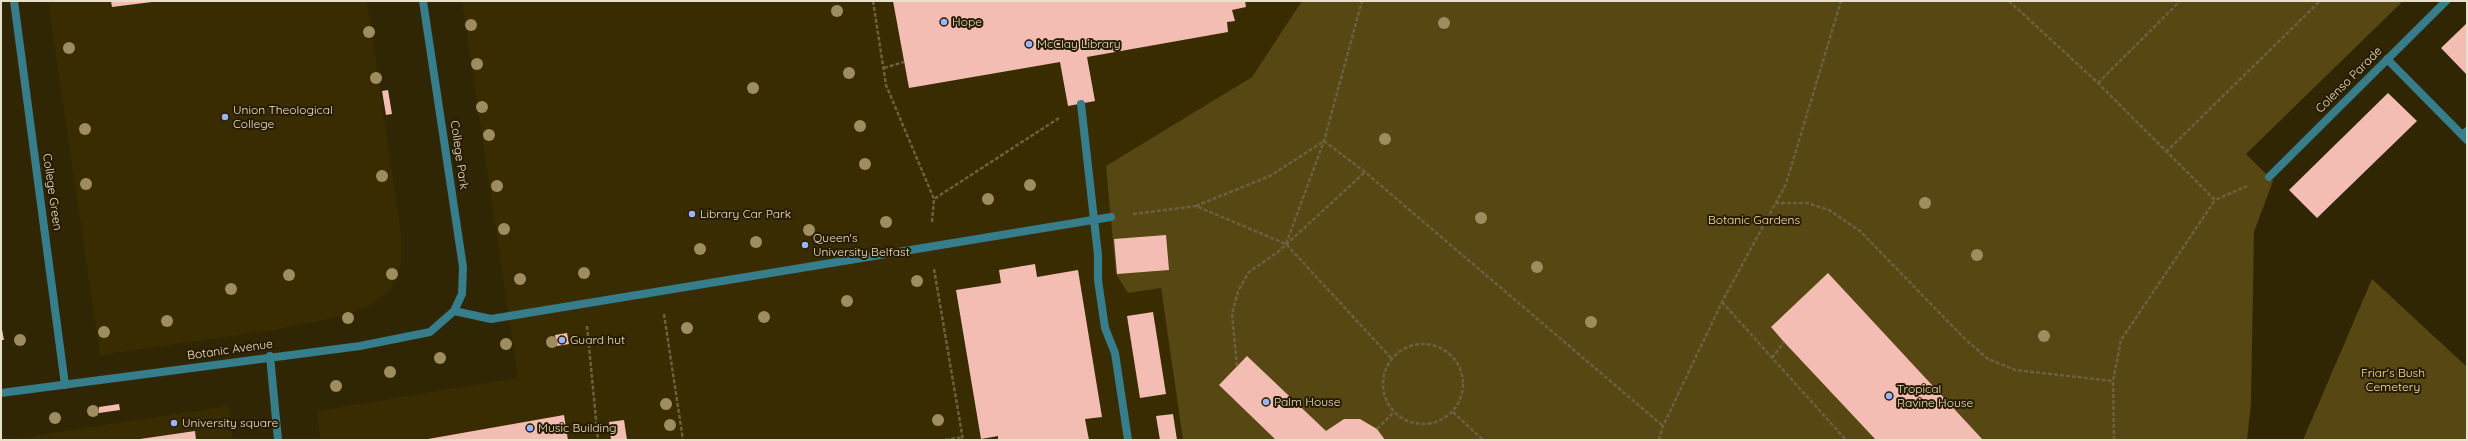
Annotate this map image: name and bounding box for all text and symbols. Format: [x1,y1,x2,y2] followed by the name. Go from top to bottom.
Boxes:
[952,15,982,29] place label: Hope
[939,17,949,27] marker: Hope
[1037,37,1121,51] place label: McClay Library
[1024,39,1034,49] marker: McClay Library
[2313,44,2385,116] street label: Colenso Parade
[233,103,333,131] place label: Union Theological College
[220,112,230,122] marker: Union Theological College
[447,119,471,191] street label: College Park
[39,153,65,231] street label: College Green
[700,207,791,221] place label: Library Car Park
[687,209,697,219] marker: Library Car Park
[1708,213,1800,227] park label: Botanic Gardens
[813,231,910,259] place label: Queen's University Belfast
[800,240,810,250] marker: Queen's University Belfast
[570,333,625,347] place label: Guard hut
[557,335,567,345] marker: Guard hut
[186,337,274,363] street label: Botanic Avenue
[2361,366,2425,394] park label: Friar's Bush Cemetery
[1897,382,1973,410] place label: Tropical Ravine House
[1884,391,1894,401] marker: Tropical Ravine House
[1274,395,1340,409] place label: Palm House
[1261,397,1271,407] marker: Palm House
[182,416,278,430] place label: University square
[169,418,179,428] marker: University square
[538,421,617,435] place label: Music Building
[525,423,535,433] marker: Music Building

